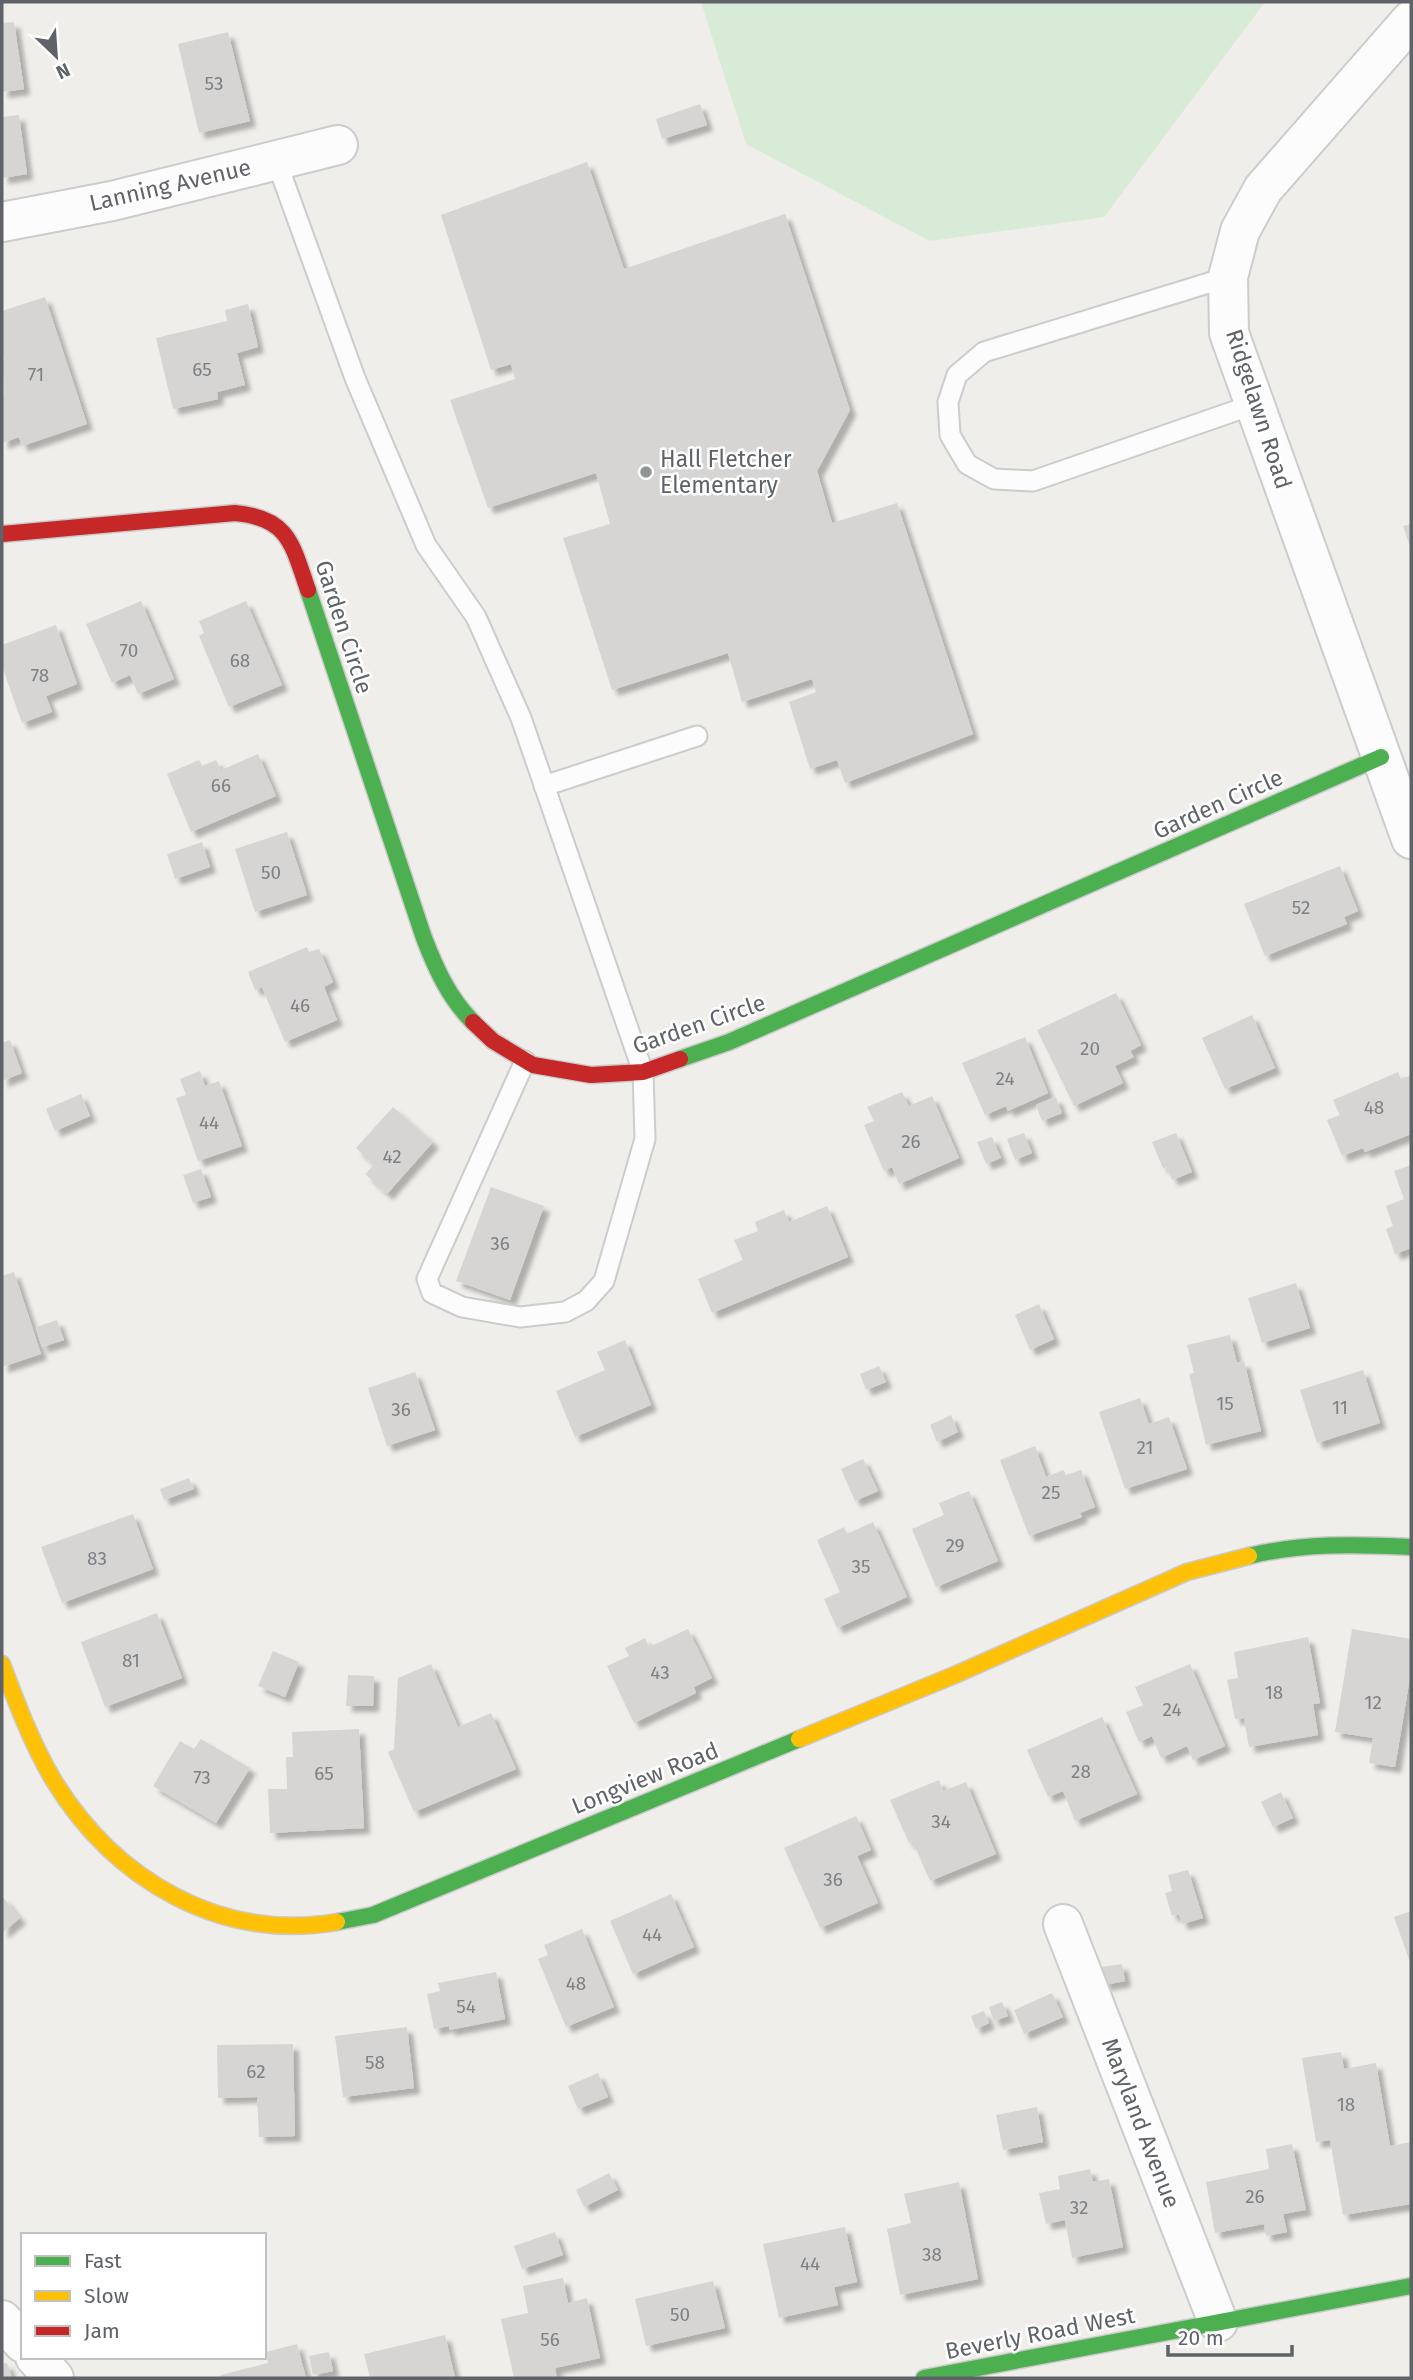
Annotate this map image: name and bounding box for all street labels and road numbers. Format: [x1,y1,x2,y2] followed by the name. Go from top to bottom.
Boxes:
[86,153,254,217] street label: Lanning Avenue
[1220,326,1298,492] street label: Ridgelawn Road
[309,557,379,697] street label: Garden Circle
[1149,763,1287,845] street label: Garden Circle
[629,988,769,1060] street label: Garden Circle
[568,1736,722,1820] street label: Longview Road
[1096,2034,1186,2212] street label: Maryland Avenue
[943,2301,1138,2365] street label: Beverly Road West

